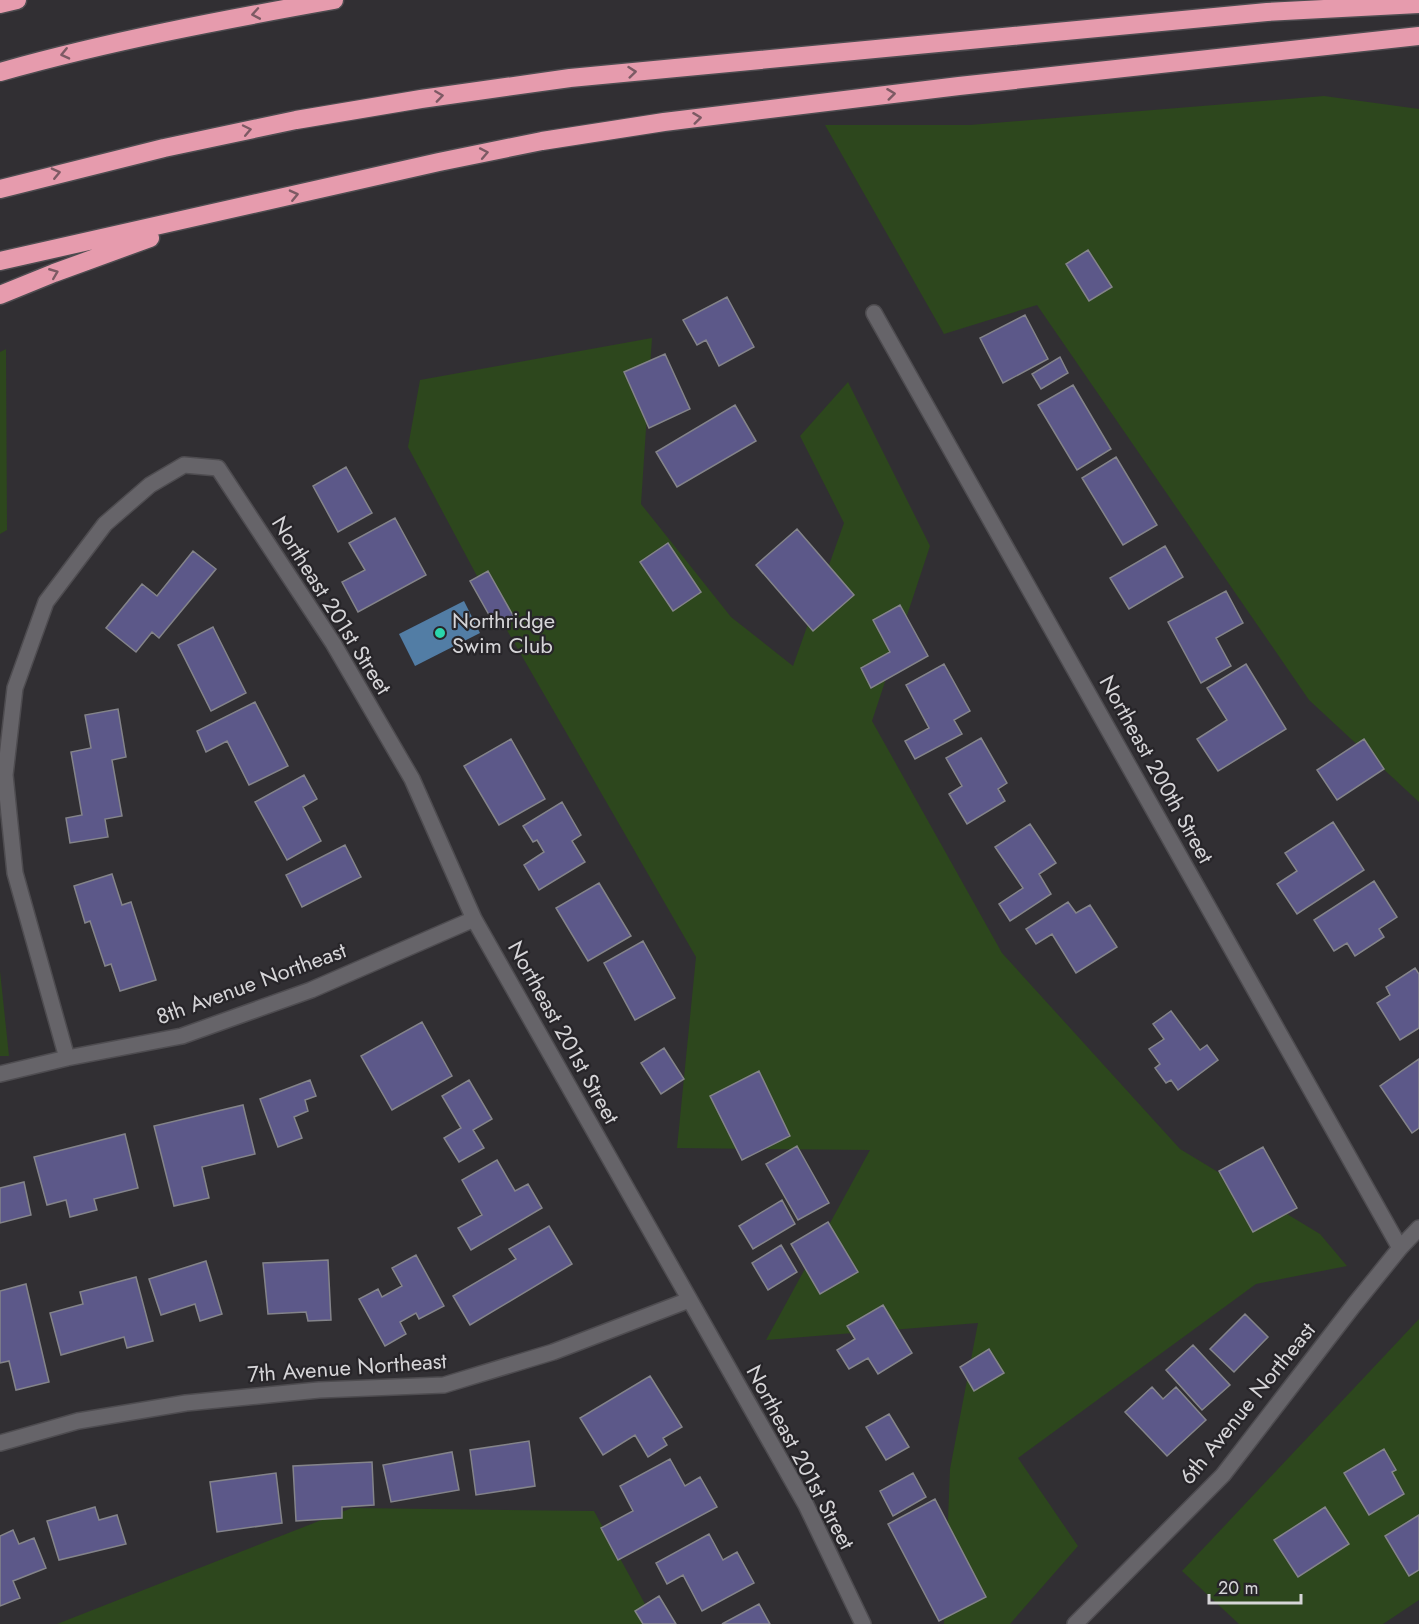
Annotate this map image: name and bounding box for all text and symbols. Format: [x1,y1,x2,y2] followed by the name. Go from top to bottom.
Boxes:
[251,7,261,20] one-way arrow
[60,47,70,60] one-way arrow
[627,66,637,79] one-way arrow
[886,89,895,101] one-way arrow
[434,91,443,103] one-way arrow
[693,112,702,125] one-way arrow
[241,125,251,138] one-way arrow
[479,147,489,160] one-way arrow
[51,168,61,181] one-way arrow
[289,189,299,202] one-way arrow
[48,268,59,280] one-way arrow
[264,510,400,701] street label: Northeast 201st Street
[452,604,555,661] place label: Northridge Swim Club
[433,626,447,640] marker: Northridge Swim Club
[1092,669,1222,870] street label: Northeast 200th Street
[152,934,351,1032] street label: 8th Avenue Northeast
[500,935,628,1130] street label: Northeast 201st Street
[1171,1314,1323,1491] street label: 6th Avenue Northeast
[246,1344,448,1390] street label: 7th Avenue Northeast
[739,1359,864,1556] street label: Northeast 201st Street
[1209,1567,1300,1605] scale bar
[1218,1575,1258,1601] text: 20 m

